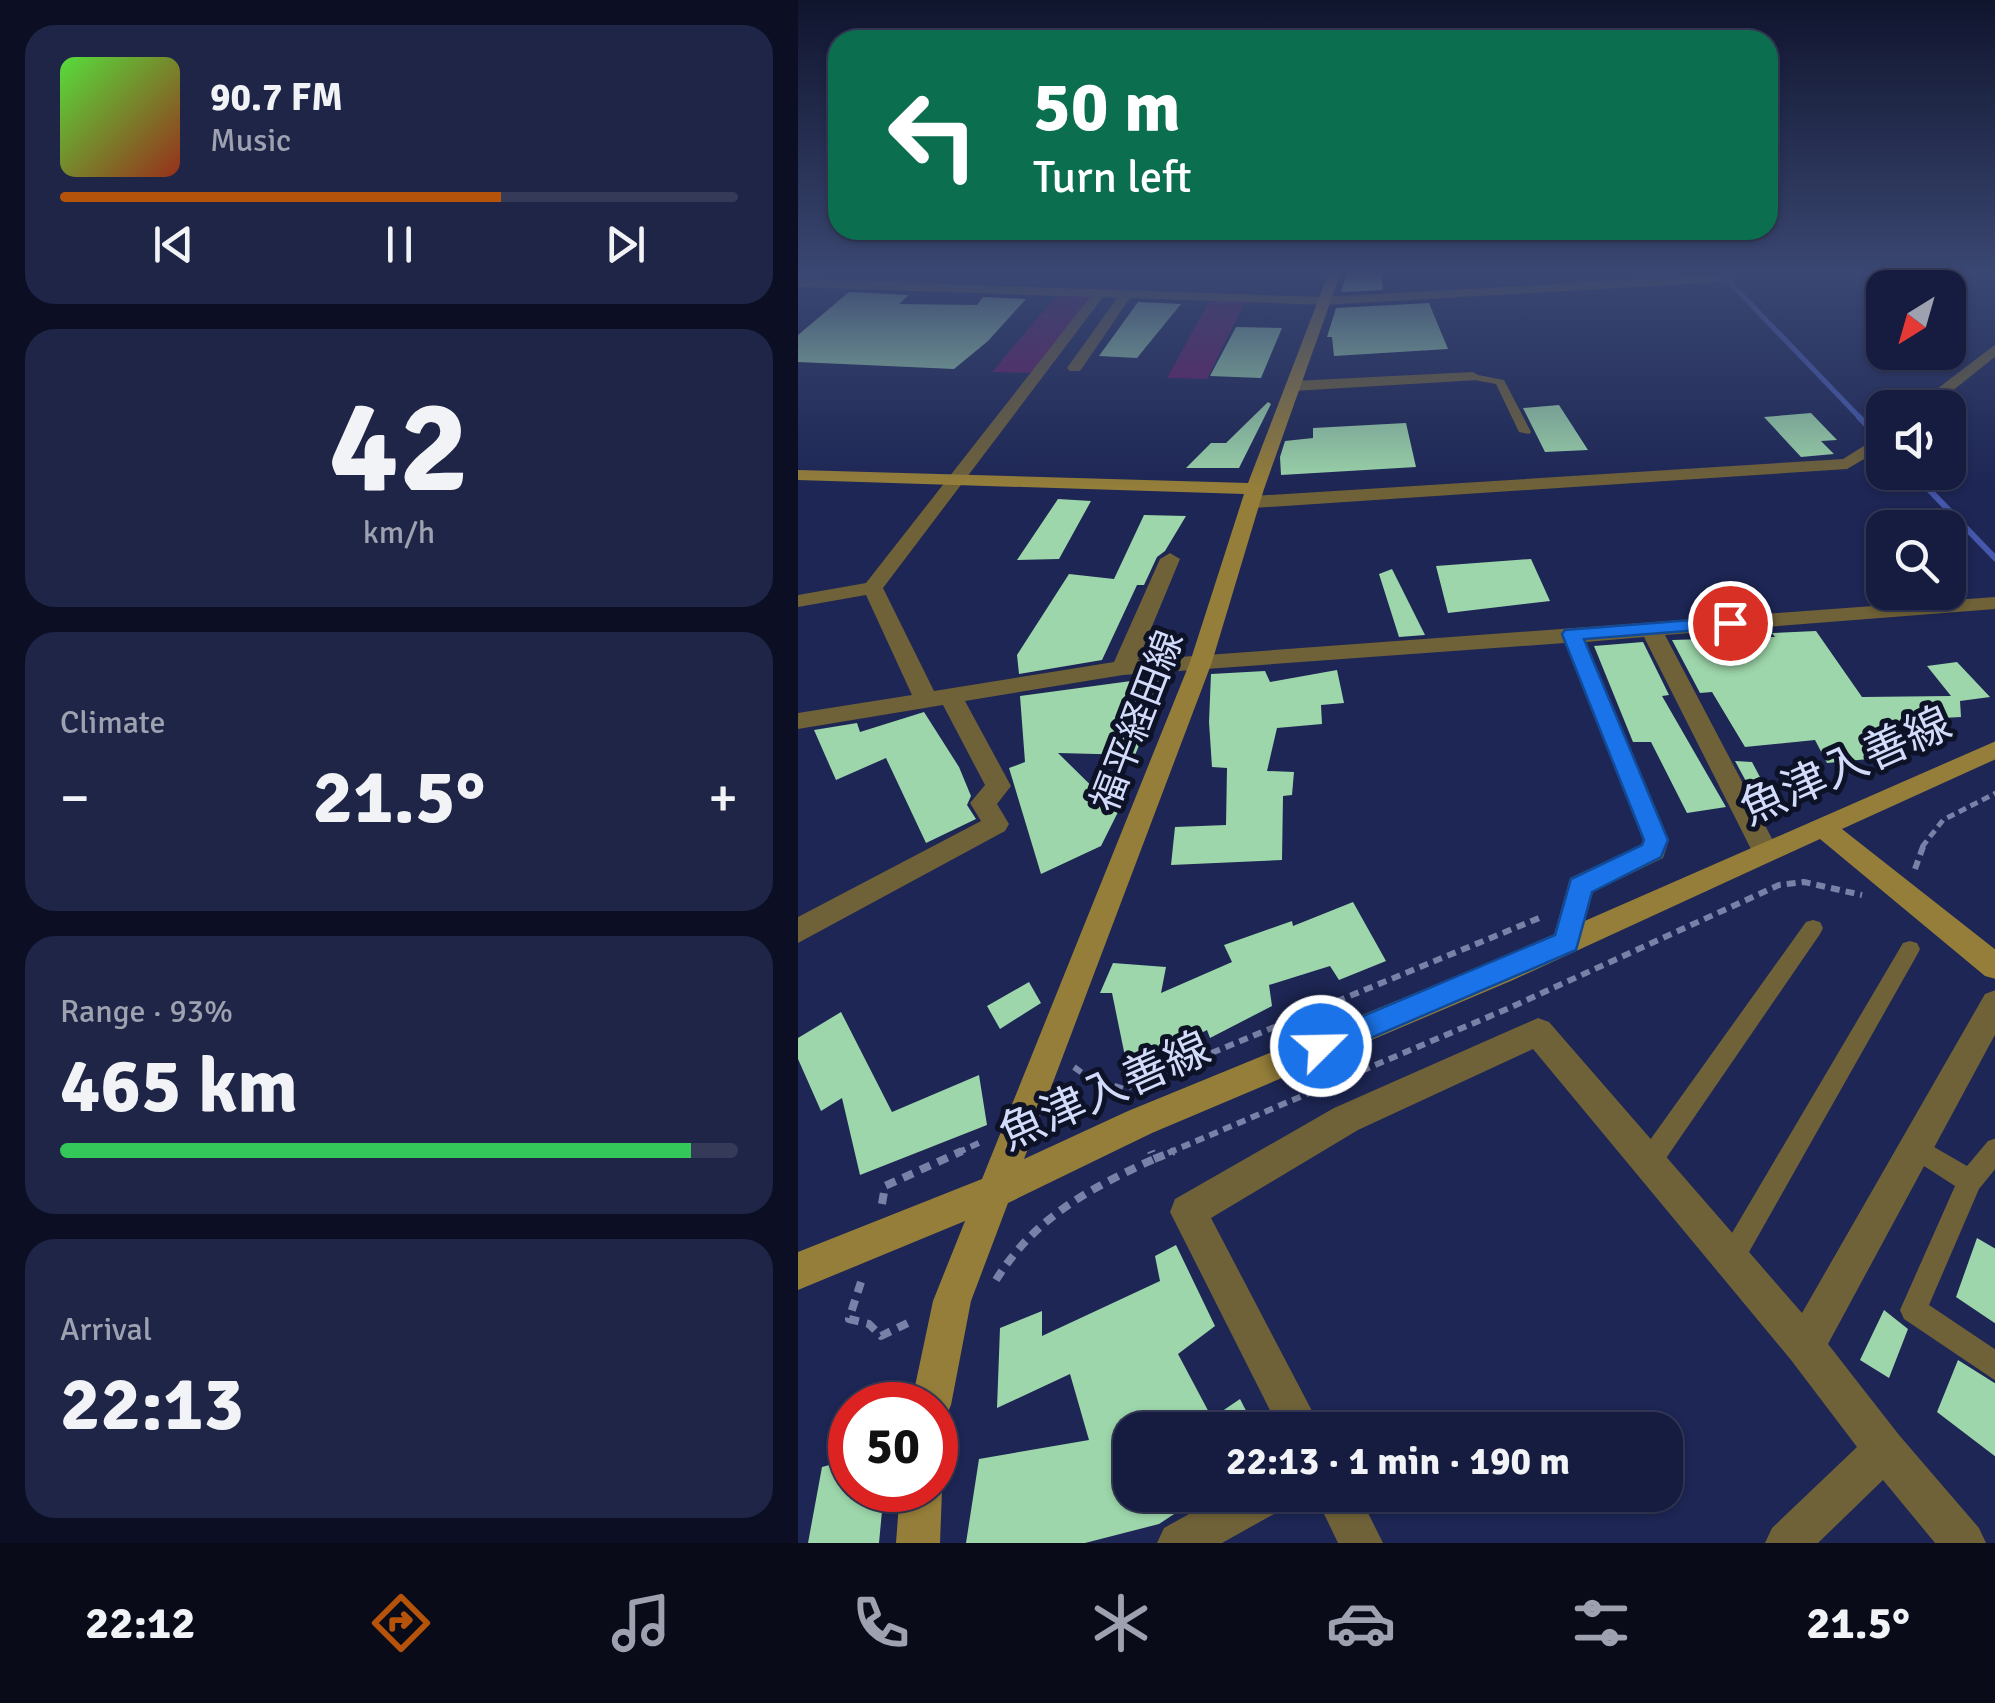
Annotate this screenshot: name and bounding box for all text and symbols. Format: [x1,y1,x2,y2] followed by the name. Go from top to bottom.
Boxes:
[1033,64,1181,150] text: 50 m
[868,70,998,200] icon: left
[210,74,343,121] text: 90.7 FM
[210,121,291,160] text: Music
[1033,150,1192,205] text: Turn left
[146,217,201,272] icon: previous
[372,217,427,272] icon: pause
[598,217,653,272] icon: next
[1866,270,1966,370] north arrow
[1866,270,1966,610] map controls
[329,368,469,528] text: 42
[1866,390,1966,490] button: sound
[1866,510,1966,610] button: search
[363,513,435,552] text: km/h
[1688,581,1773,666] pin
[1703,596,1758,651] icon: arrive
[1081,624,1193,818] street label: 福平経田線
[1732,695,1960,837] street label: 魚津入善線
[60,703,166,742] text: Climate
[313,751,486,844] text: 21.5°
[60,764,90,832] text: −
[708,764,738,832] text: +
[60,992,233,1031] text: Range · 93%
[1269,994,1373,1098] position arrow
[991,1020,1219,1162] street label: 魚津入善線
[60,1040,298,1133] text: 465 km
[60,1310,152,1349] text: Arrival
[60,1358,244,1451] text: 22:13
[828,1382,958,1512] speed limit sign: 50
[1226,1438,1570,1485] text: 22:13 · 1 min · 190 m
[366,1588,436,1658] icon: directions
[606,1588,676,1658] icon: music
[846,1588,916,1658] icon: phone
[1086,1588,1156,1658] icon: climate
[1326,1588,1396,1658] icon: car
[1566,1588,1636,1658] icon: filters
[85,1596,196,1651] text: 22:12
[1806,1596,1910,1651] text: 21.5°

